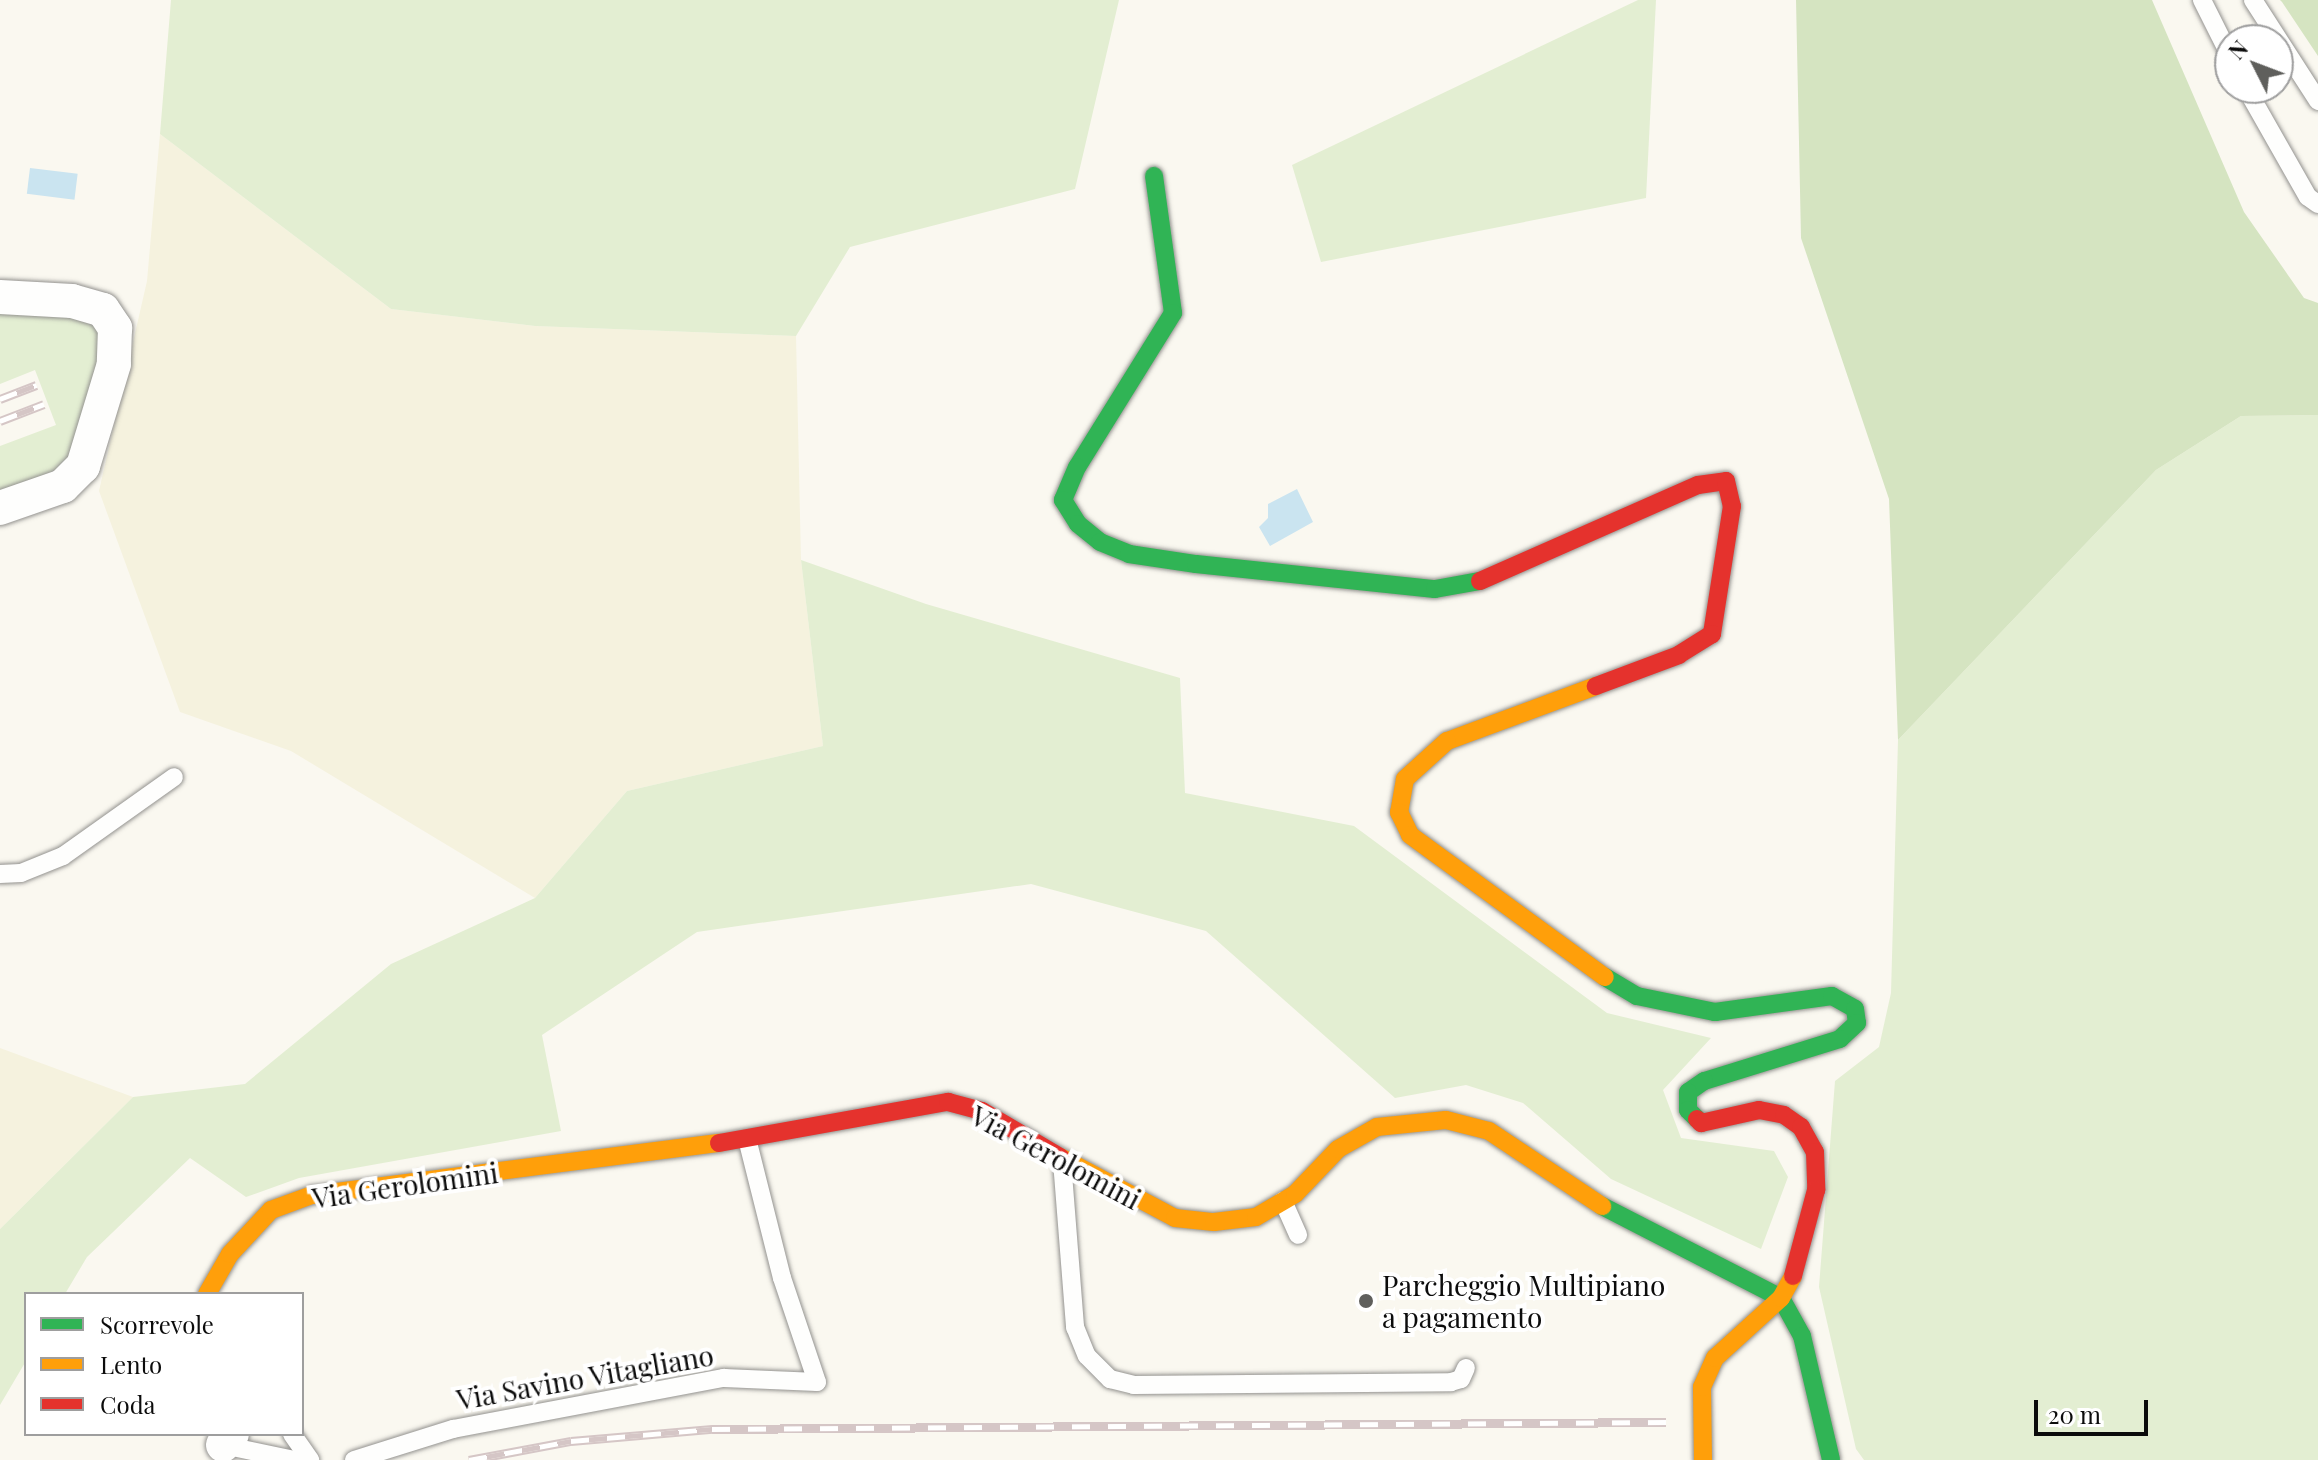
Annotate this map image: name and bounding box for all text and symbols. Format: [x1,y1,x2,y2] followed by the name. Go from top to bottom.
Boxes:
[2214,24,2294,104] north arrow
[2221,33,2254,65] text: N
[965,1098,1147,1216] street label: Via Gerolomini
[310,1155,500,1215] street label: Via Gerolomini
[1382,1268,1665,1334] place label: Parcheggio Multipiano a pagamento
[24,1292,304,1436] legend
[1357,1292,1375,1310] marker: Parcheggio Multipiano a pagamento
[100,1308,214,1340] text: Scorrevole
[453,1338,717,1416] street label: Via Savino Vitagliano
[100,1348,162,1380] text: Lento
[2038,1384,2152,1434] scale bar
[100,1388,156,1420] text: Coda
[2048,1398,2101,1430] text: 20 m

